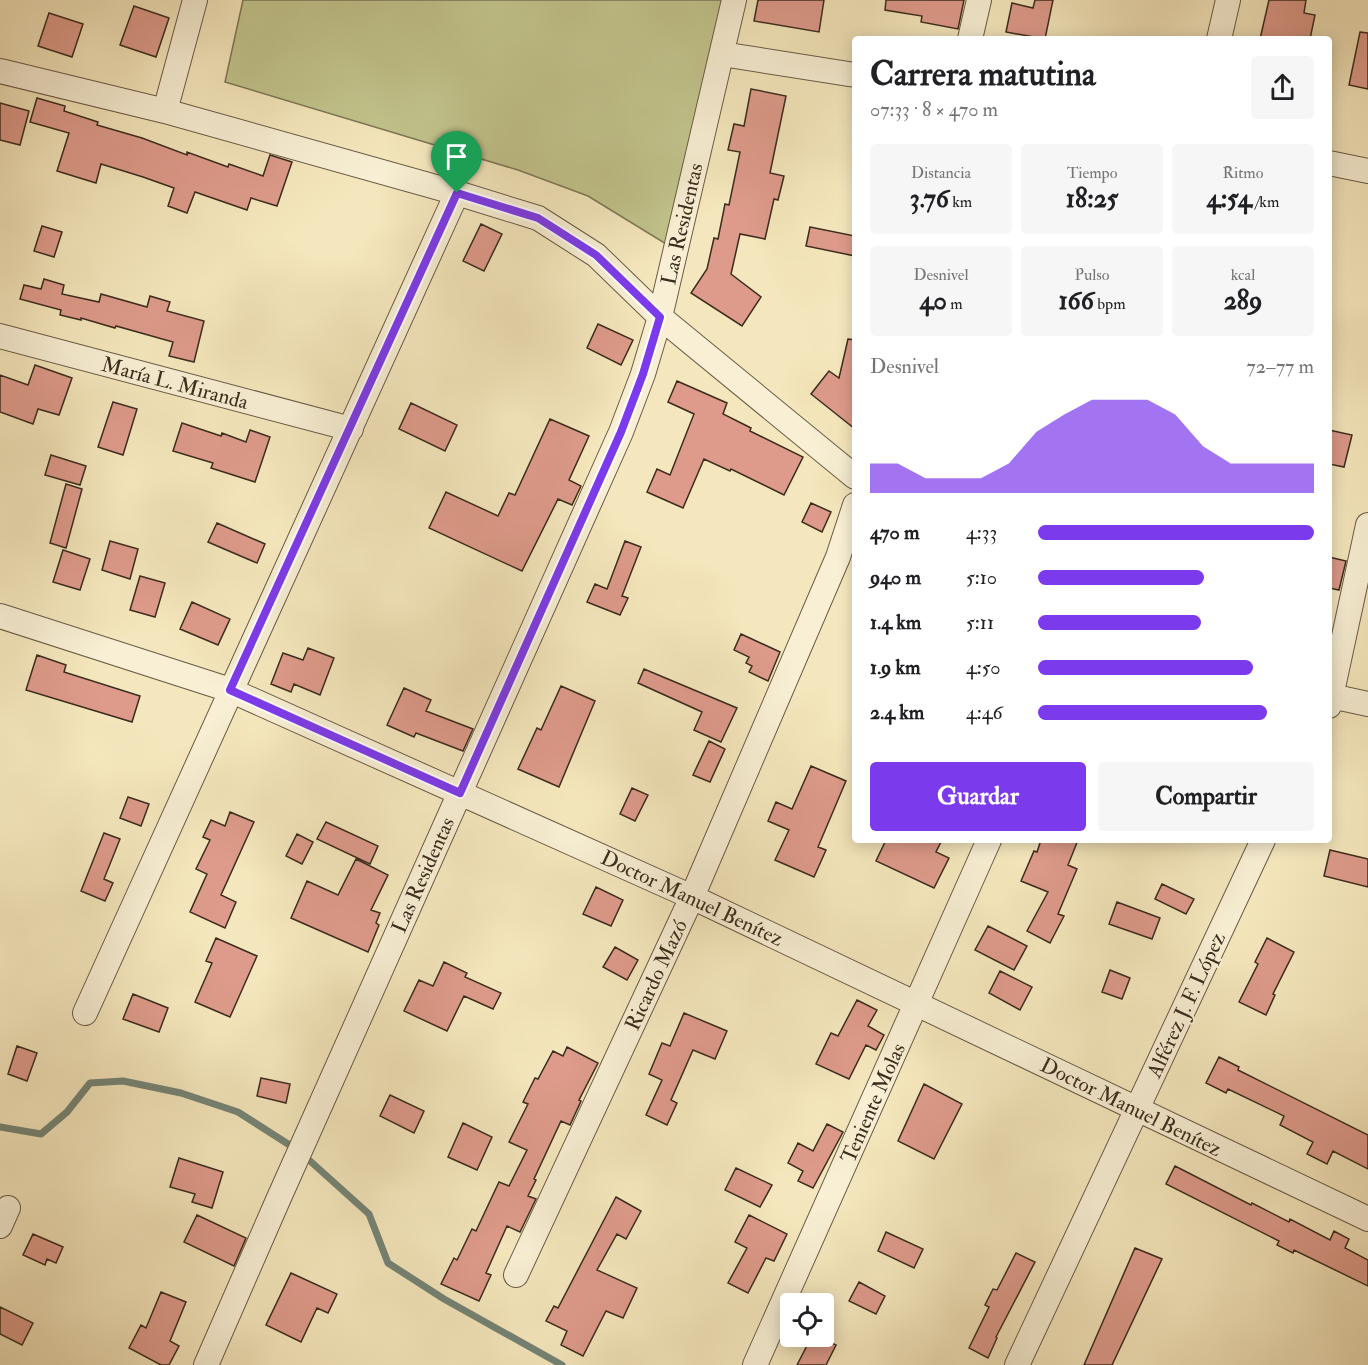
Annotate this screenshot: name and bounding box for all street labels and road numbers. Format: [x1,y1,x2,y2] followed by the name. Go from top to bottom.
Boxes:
[655,161,710,288] street label: Las Residentas
[98,351,252,416] street label: María L. Miranda
[386,813,461,937] street label: Las Residentas
[596,844,787,953] street label: Doctor Manuel Benítez
[619,915,694,1035] street label: Ricardo Mazó
[1141,928,1232,1083] street label: Alférez J. F. López
[835,1039,912,1167] street label: Teniente Molas
[1036,1052,1226,1163] street label: Doctor Manuel Benítez

